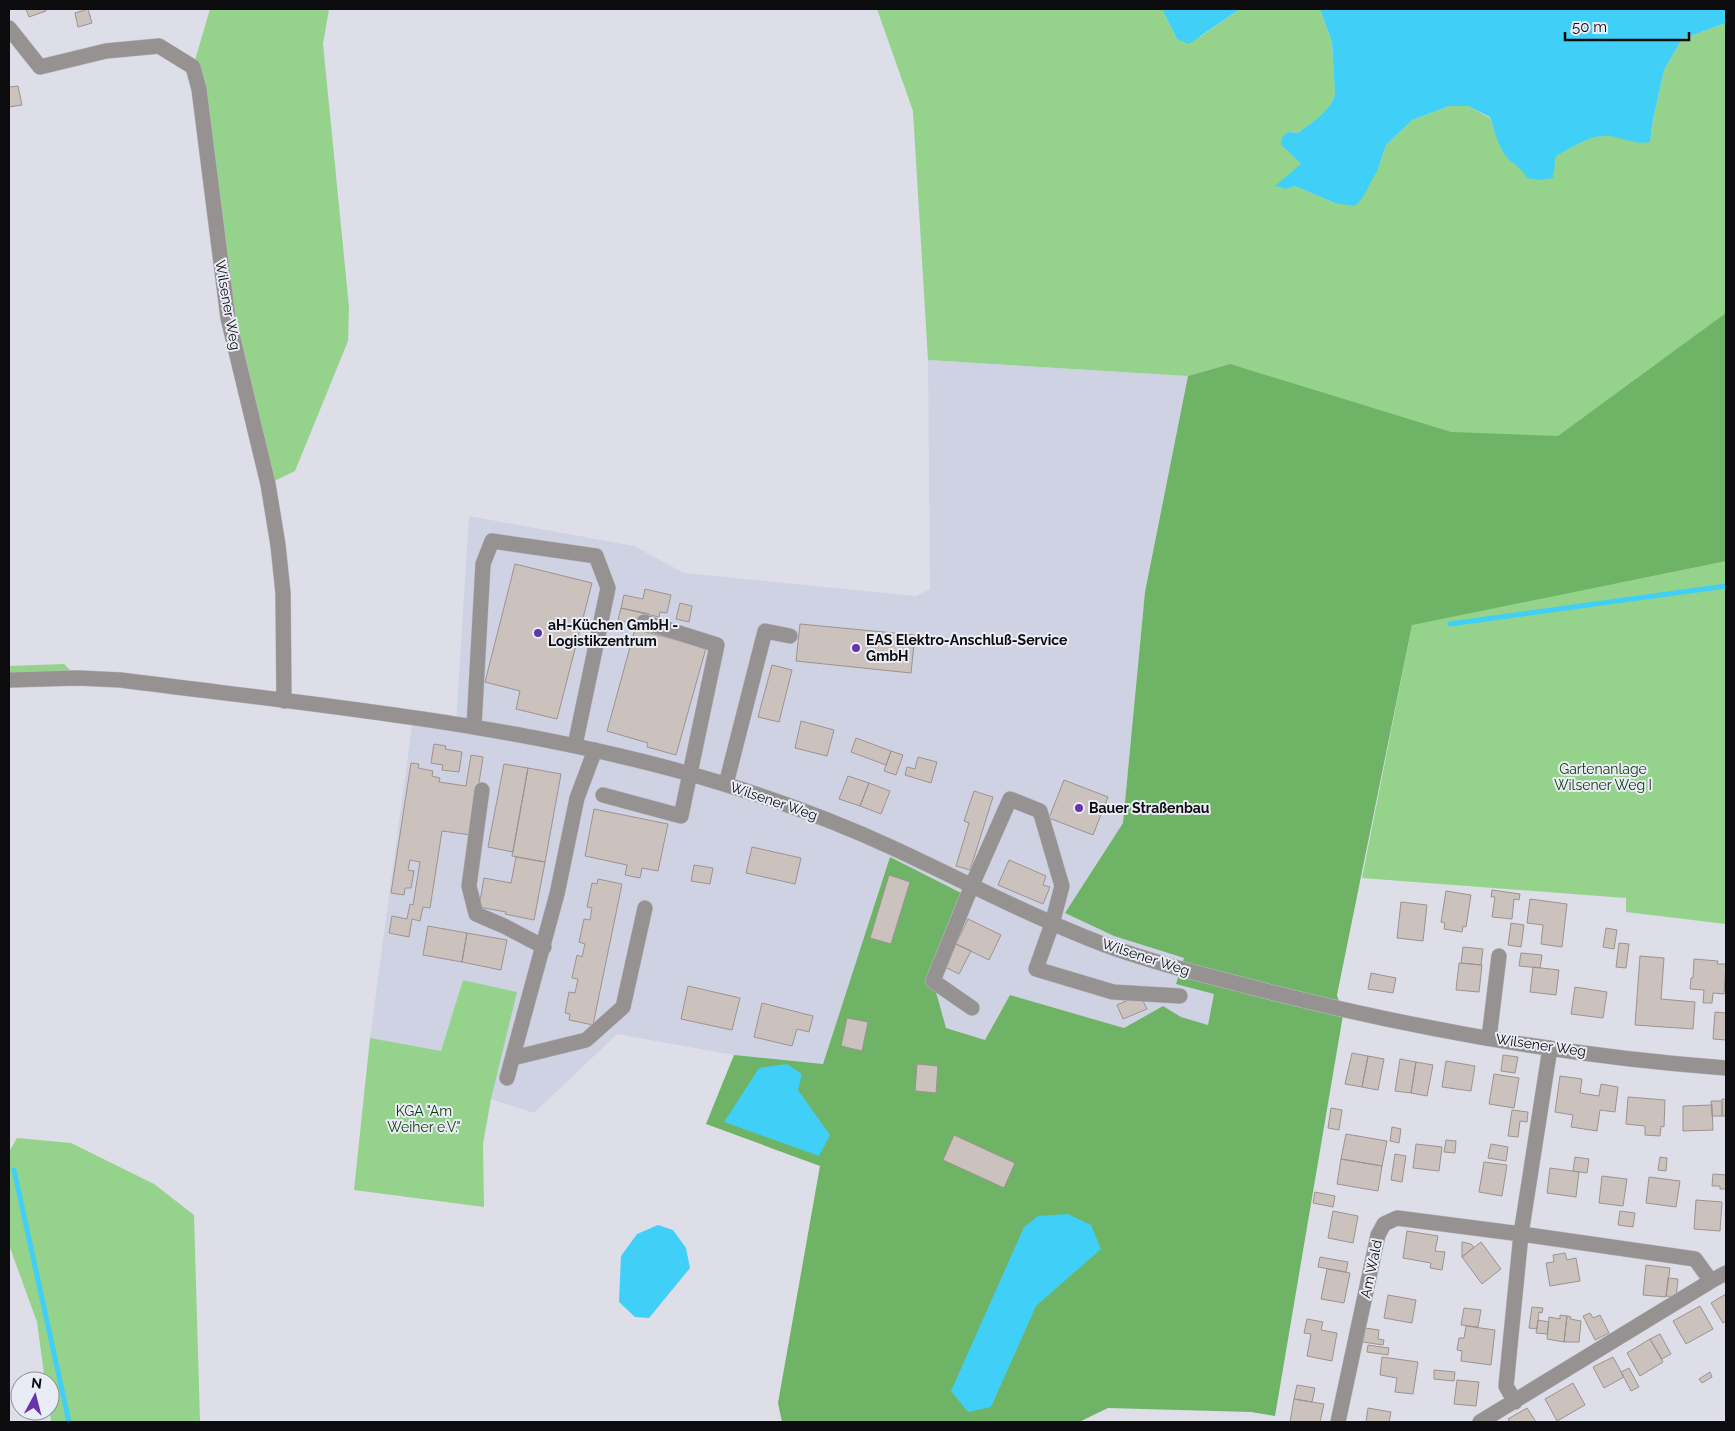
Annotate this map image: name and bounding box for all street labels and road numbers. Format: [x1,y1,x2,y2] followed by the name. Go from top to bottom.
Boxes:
[212,259,244,351] street label: Wilsener Weg
[728,779,820,823] street label: Wilsener Weg
[1100,935,1192,979] street label: Wilsener Weg
[1495,1031,1587,1059] street label: Wilsener Weg
[1357,1238,1385,1300] street label: Am Wald

